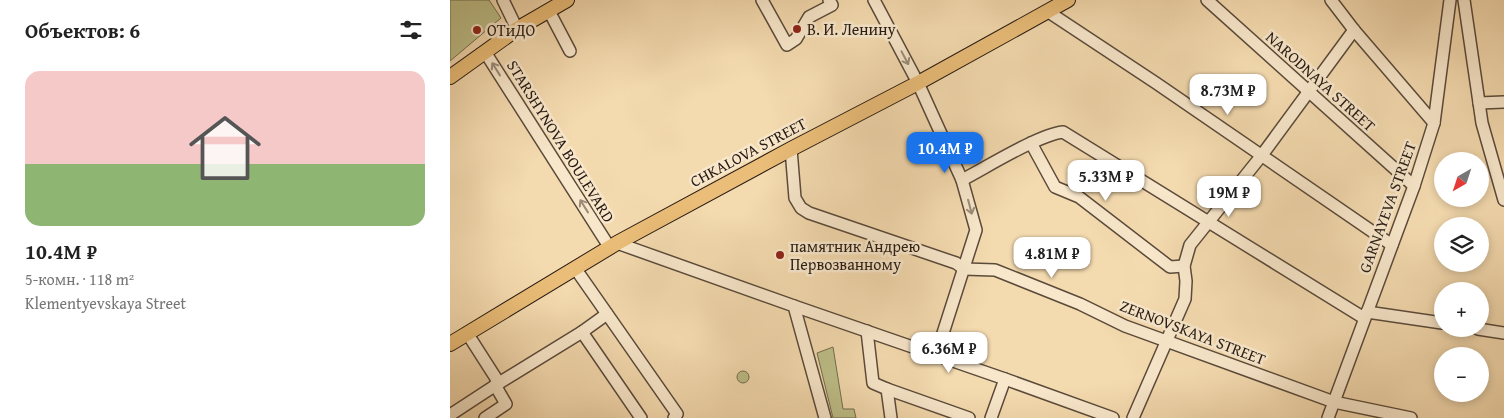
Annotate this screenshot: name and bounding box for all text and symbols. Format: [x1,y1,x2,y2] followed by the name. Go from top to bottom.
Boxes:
[25,15,140,46] text: Объектов: 6
[397,16,425,44] icon: filters
[807,17,896,41] place label: В. И. Ленину
[487,18,535,42] place label: ОТиДО
[791,23,803,35] marker: В. И. Ленину
[471,24,483,36] marker: ОТиДО
[1261,25,1381,137] street label: NARODNAYA STREET
[900,51,910,66] one-way arrow
[501,55,621,227] street label: STARSHYNOVA BOULEVARD
[491,63,501,77] one-way arrow
[1182,74,1274,116] pin: 8.73M ₽
[1201,78,1255,102] text: 8.73M ₽
[180,103,270,193] icon: home
[685,111,811,193] street label: CHKALOVA STREET
[899,132,991,174] pin: 10.4M ₽
[918,136,972,160] text: 10.4M ₽
[1352,138,1422,276] street label: GARNAYEVA STREET
[1434,152,1489,208] north arrow
[1434,152,1489,402] map controls
[1060,160,1152,202] pin: 5.33M ₽
[1079,164,1133,188] text: 5.33M ₽
[1194,176,1264,218] pin: 19M ₽
[1208,180,1250,204] text: 19M ₽
[965,199,975,215] one-way arrow
[578,200,588,214] one-way arrow
[1434,217,1489,272] button: layers
[790,234,920,276] place label: памятник Андрею Первозванному
[25,236,97,267] text: 10.4M ₽
[1006,236,1098,279] pin: 4.81M ₽
[1025,241,1079,265] text: 4.81M ₽
[774,249,786,261] marker: памятник Андрею Первозванному
[25,267,134,291] text: 5-комн. · 118 m²
[1434,282,1489,337] button: +
[25,291,186,315] text: Klementyevskaya Street
[1117,293,1269,371] street label: ZERNOVSKAYA STREET
[903,332,995,374] pin: 6.36M ₽
[922,336,976,360] text: 6.36M ₽
[1434,347,1489,402] button: −

